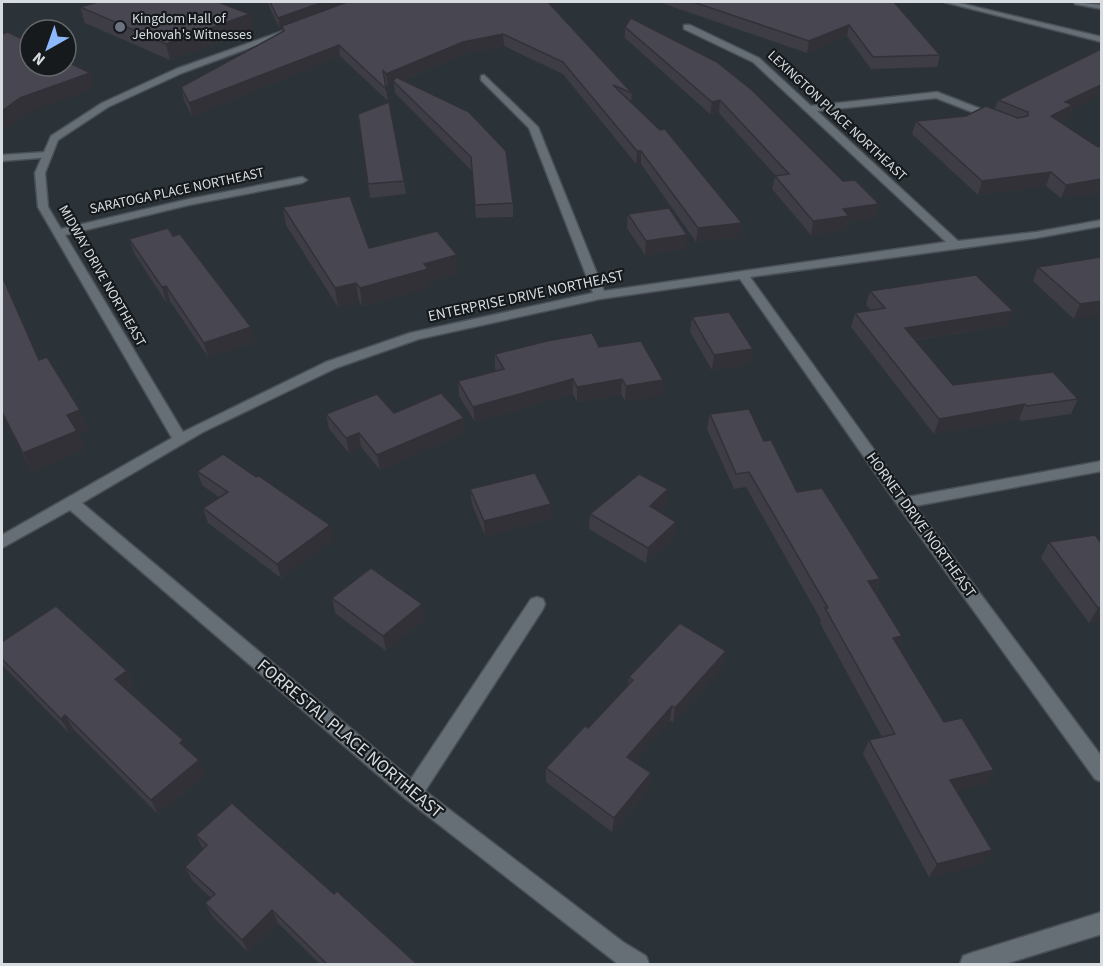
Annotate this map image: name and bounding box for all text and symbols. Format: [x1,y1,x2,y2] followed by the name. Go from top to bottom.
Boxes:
[132,9,252,45] place label: Kingdom Hall of Jehovah's Witnesses
[18,18,78,78] north arrow
[113,20,127,34] marker: Kingdom Hall of Jehovah's Witnesses
[763,46,911,186] street label: LEXINGTON PLACE NORTHEAST
[28,47,50,71] text: N
[88,163,267,219] street label: SARATOGA PLACE NORTHEAST
[53,202,151,351] street label: MIDWAY DRIVE NORTHEAST
[426,265,626,327] street label: ENTERPRISE DRIVE NORTHEAST
[861,448,981,602] street label: HORNET DRIVE NORTHEAST
[252,654,449,825] street label: FORRESTAL PLACE NORTHEAST

